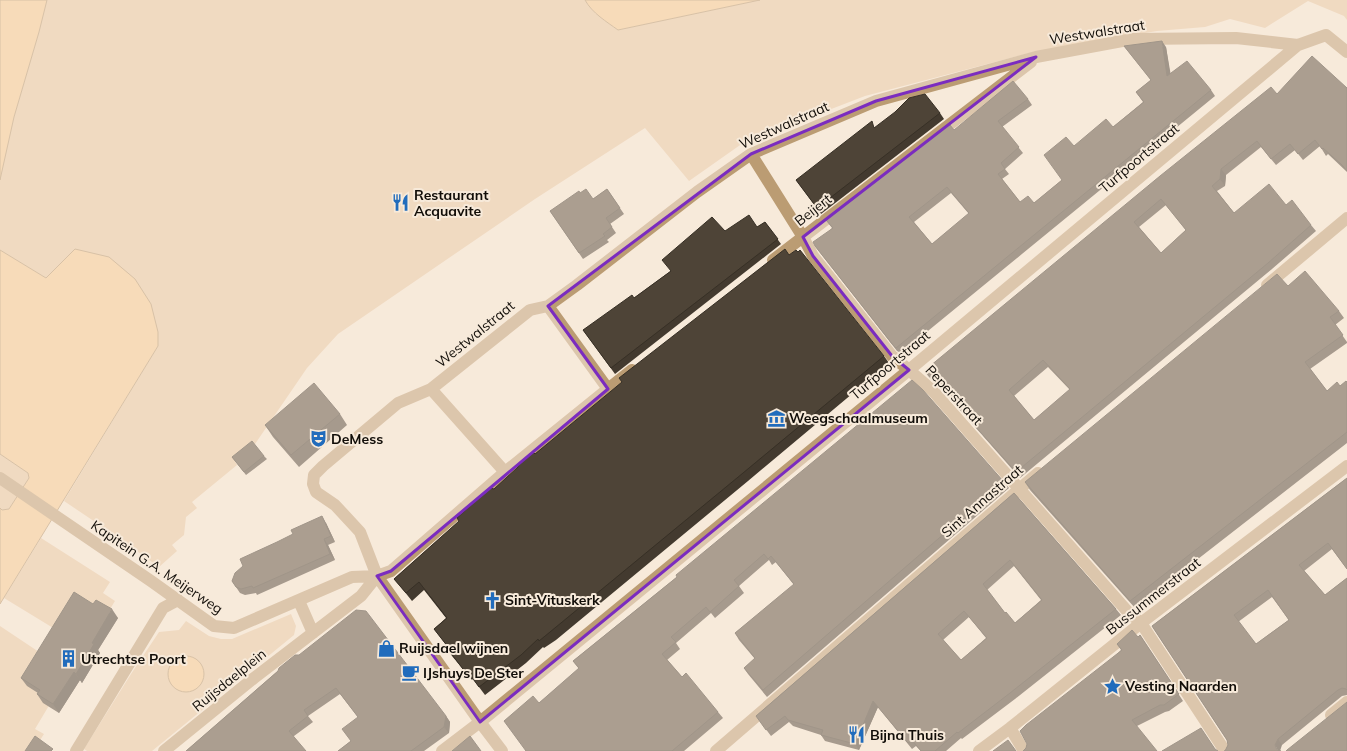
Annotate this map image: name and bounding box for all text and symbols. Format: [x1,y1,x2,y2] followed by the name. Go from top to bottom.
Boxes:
[1048,16,1146,48] street label: Westwalstraat
[736,97,832,153] street label: Westwalstraat
[1095,119,1183,197] street label: Turfpoortstraat
[414,186,489,220] place label: Restaurant Acquavite
[791,190,835,230] street label: Beijert
[391,193,411,213] restaurant icon: Restaurant Acquavite
[432,297,518,371] street label: Westwalstraat
[846,326,934,404] street label: Turfpoortstraat
[922,361,987,429] street label: Peperstraat
[766,408,786,428] museum icon: Weegschaalmuseum
[789,409,928,427] place label: Weegschaalmuseum
[308,429,328,449] theatre icon: DeMess
[331,430,383,448] place label: DeMess
[937,461,1027,541] street label: Sint Annastraat
[88,516,226,618] street label: Kapitein G.A. Meijerweg
[1102,553,1204,639] street label: Bussummerstraat
[482,590,502,610] church icon: Sint-Vituskerk
[505,591,600,609] place label: Sint-Vituskerk
[376,638,396,658] shop icon: Ruijsdael wijnen
[399,639,508,657] place label: Ruijsdael wijnen
[188,645,270,715] street label: Ruijsdaelplein
[58,649,78,669] building icon: Utrechtse Poort
[81,650,186,668] place label: Utrechtse Poort
[400,663,420,683] cafe icon: IJshuys De Ster
[423,664,524,682] place label: IJshuys De Ster
[1102,676,1122,696] place icon: Vesting Naarden
[1124,677,1237,695] place label: Vesting Naarden
[847,725,867,745] restaurant icon: Bijna Thuis
[870,726,944,744] place label: Bijna Thuis

